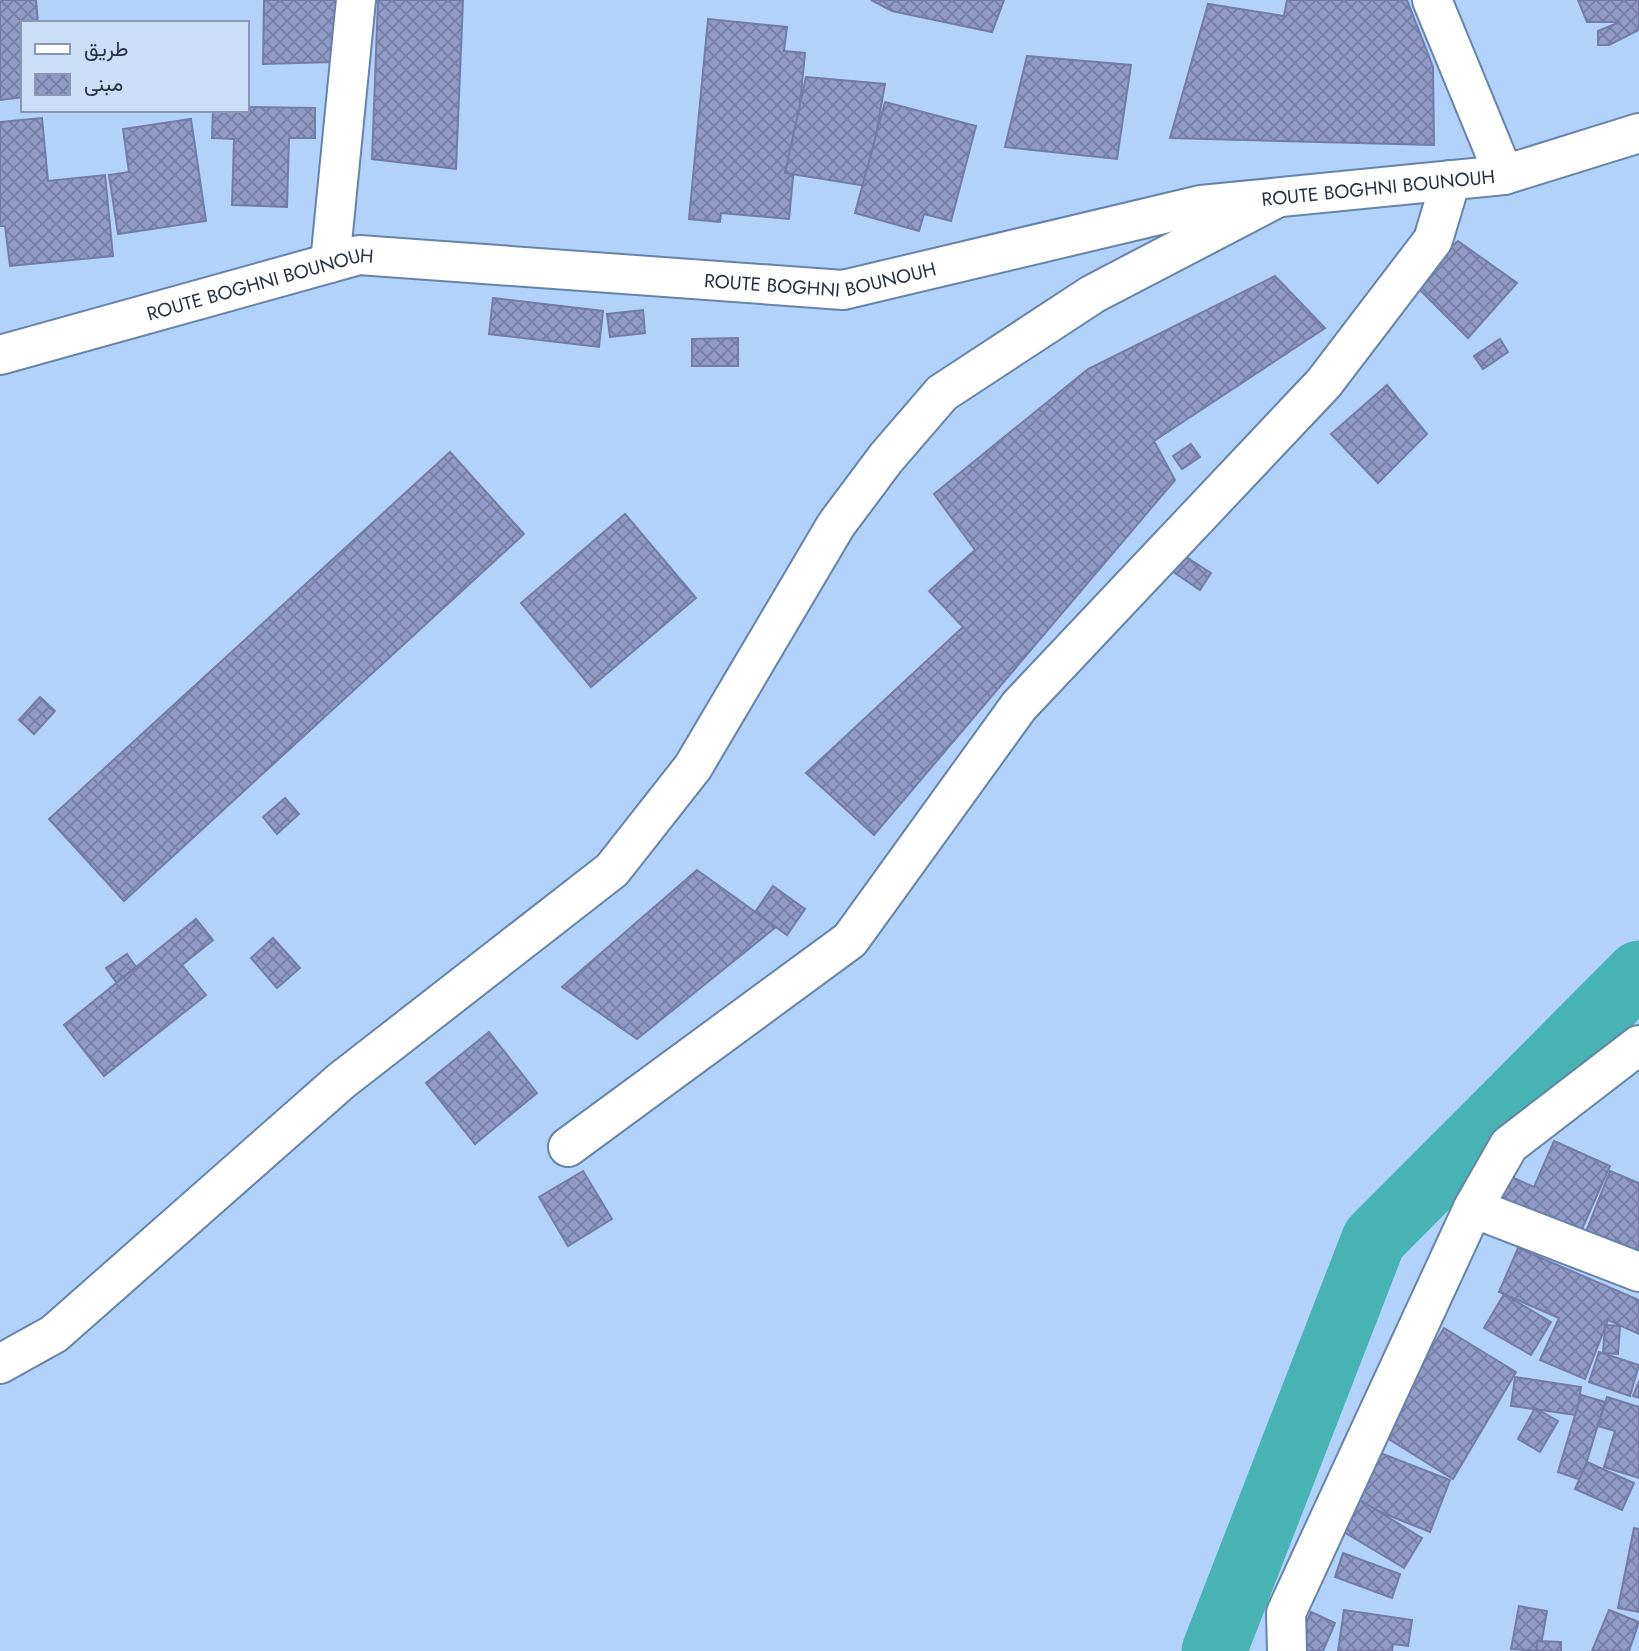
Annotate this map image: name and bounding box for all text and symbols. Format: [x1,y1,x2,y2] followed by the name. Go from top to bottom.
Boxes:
[21,21,248,112] legend
[84,34,129,64] text: طريق
[84,69,123,99] text: مبنى
[1260,163,1496,213] street label: ROUTE BOGHNI BOUNOUH
[144,242,374,327] street label: ROUTE BOGHNI BOUNOUH
[703,255,939,304] street label: ROUTE BOGHNI BOUNOUH

